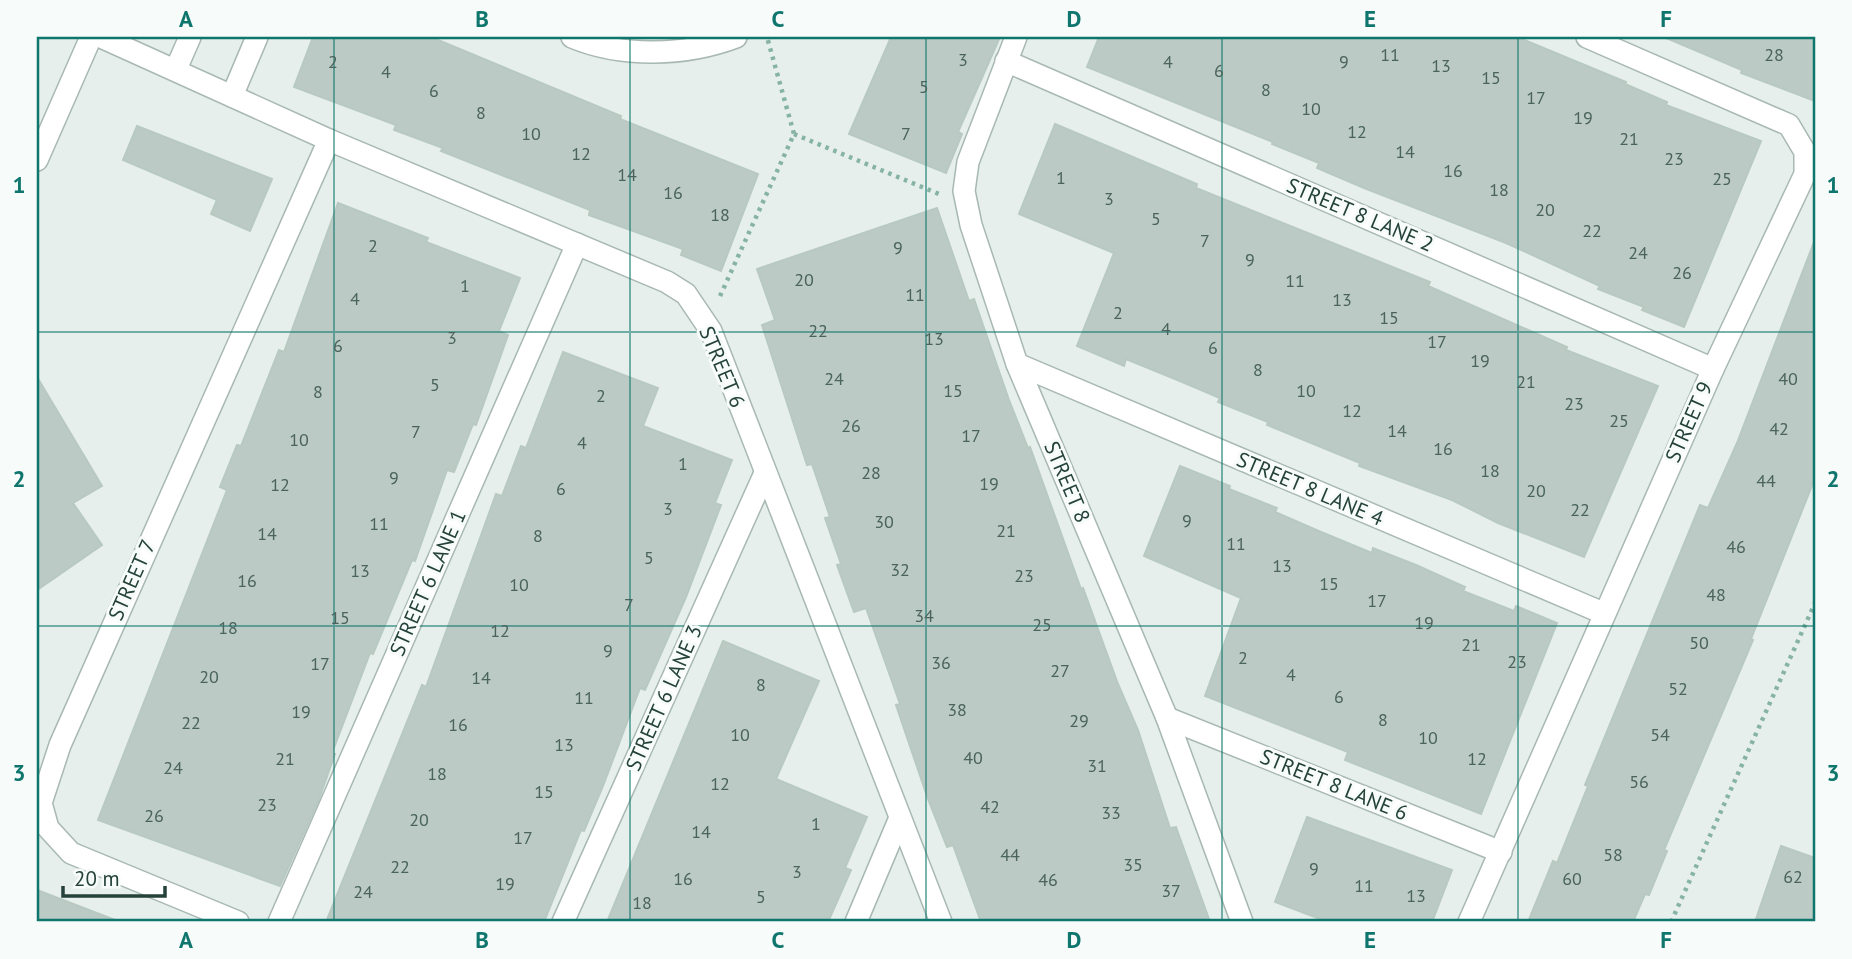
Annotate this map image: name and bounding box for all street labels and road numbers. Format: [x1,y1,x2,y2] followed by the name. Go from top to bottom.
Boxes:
[1283,171,1438,258] street label: STREET 8 LANE 2
[693,322,752,412] street label: STREET 6
[1659,377,1718,466] street label: STREET 9
[1038,437,1097,527] street label: STREET 8
[1233,445,1388,532] street label: STREET 8 LANE 4
[383,506,472,660] street label: STREET 6 LANE 1
[102,535,161,624] street label: STREET 7
[619,621,708,775] street label: STREET 6 LANE 3
[1256,743,1412,826] street label: STREET 8 LANE 6

